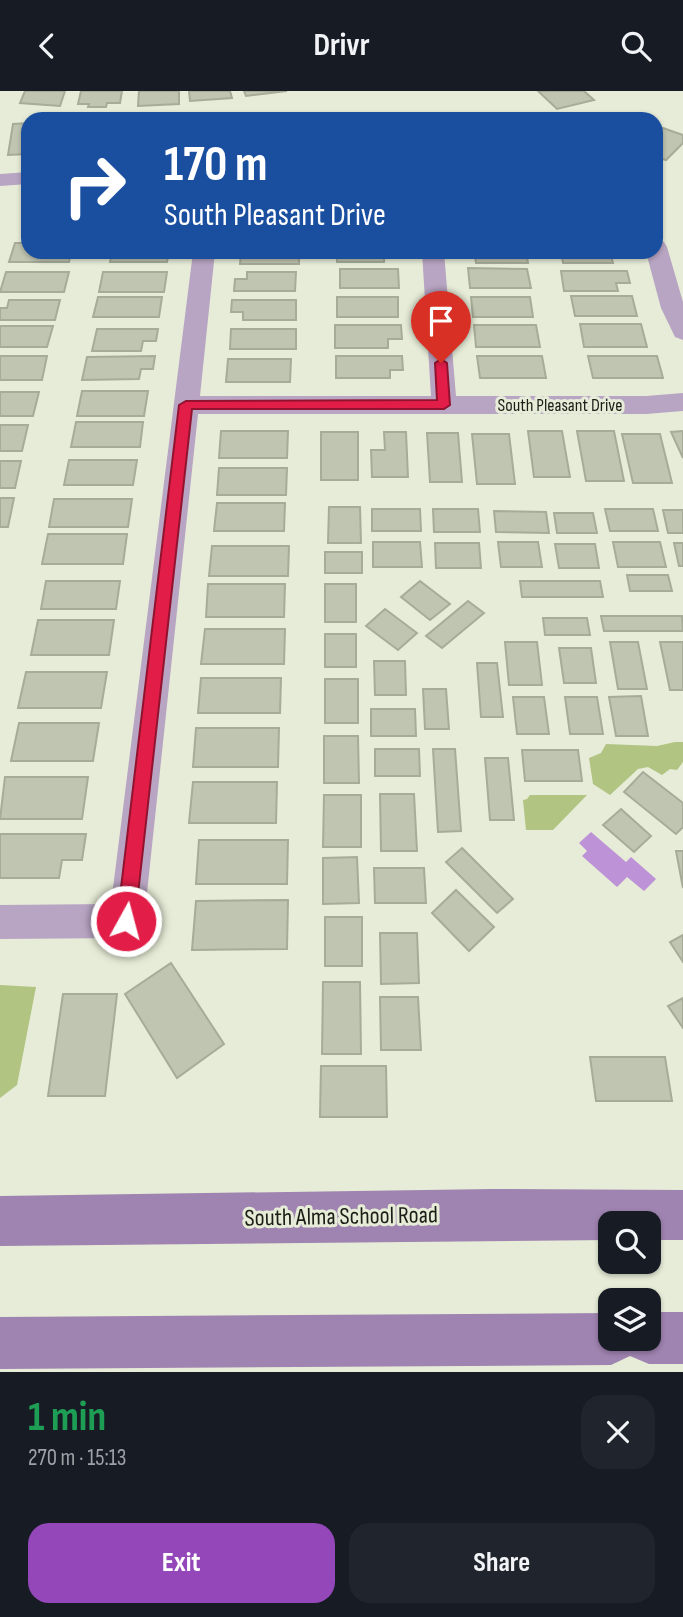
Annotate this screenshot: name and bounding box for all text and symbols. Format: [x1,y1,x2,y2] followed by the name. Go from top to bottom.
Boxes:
[313,26,370,65] text: Drivr
[28,27,66,65] icon: back
[617,27,655,65] icon: search
[164,136,268,195] text: 170 m
[49,140,140,231] icon: right
[164,196,386,235] text: South Pleasant Drive
[411,291,471,363] pin
[422,302,460,340] icon: arrive
[498,395,622,416] street label: South Pleasant Drive
[89,884,163,958] position arrow
[244,1200,438,1233] street label: South Alma School Road
[598,1211,661,1351] map controls
[598,1211,661,1274] button: search
[598,1288,661,1351] button: layers
[28,1392,106,1443] text: 1 min
[581,1395,655,1469] button: close
[28,1444,127,1472] text: 270 m · 15:13
[28,1523,335,1603] button: Exit
[349,1523,655,1603] button: Share

